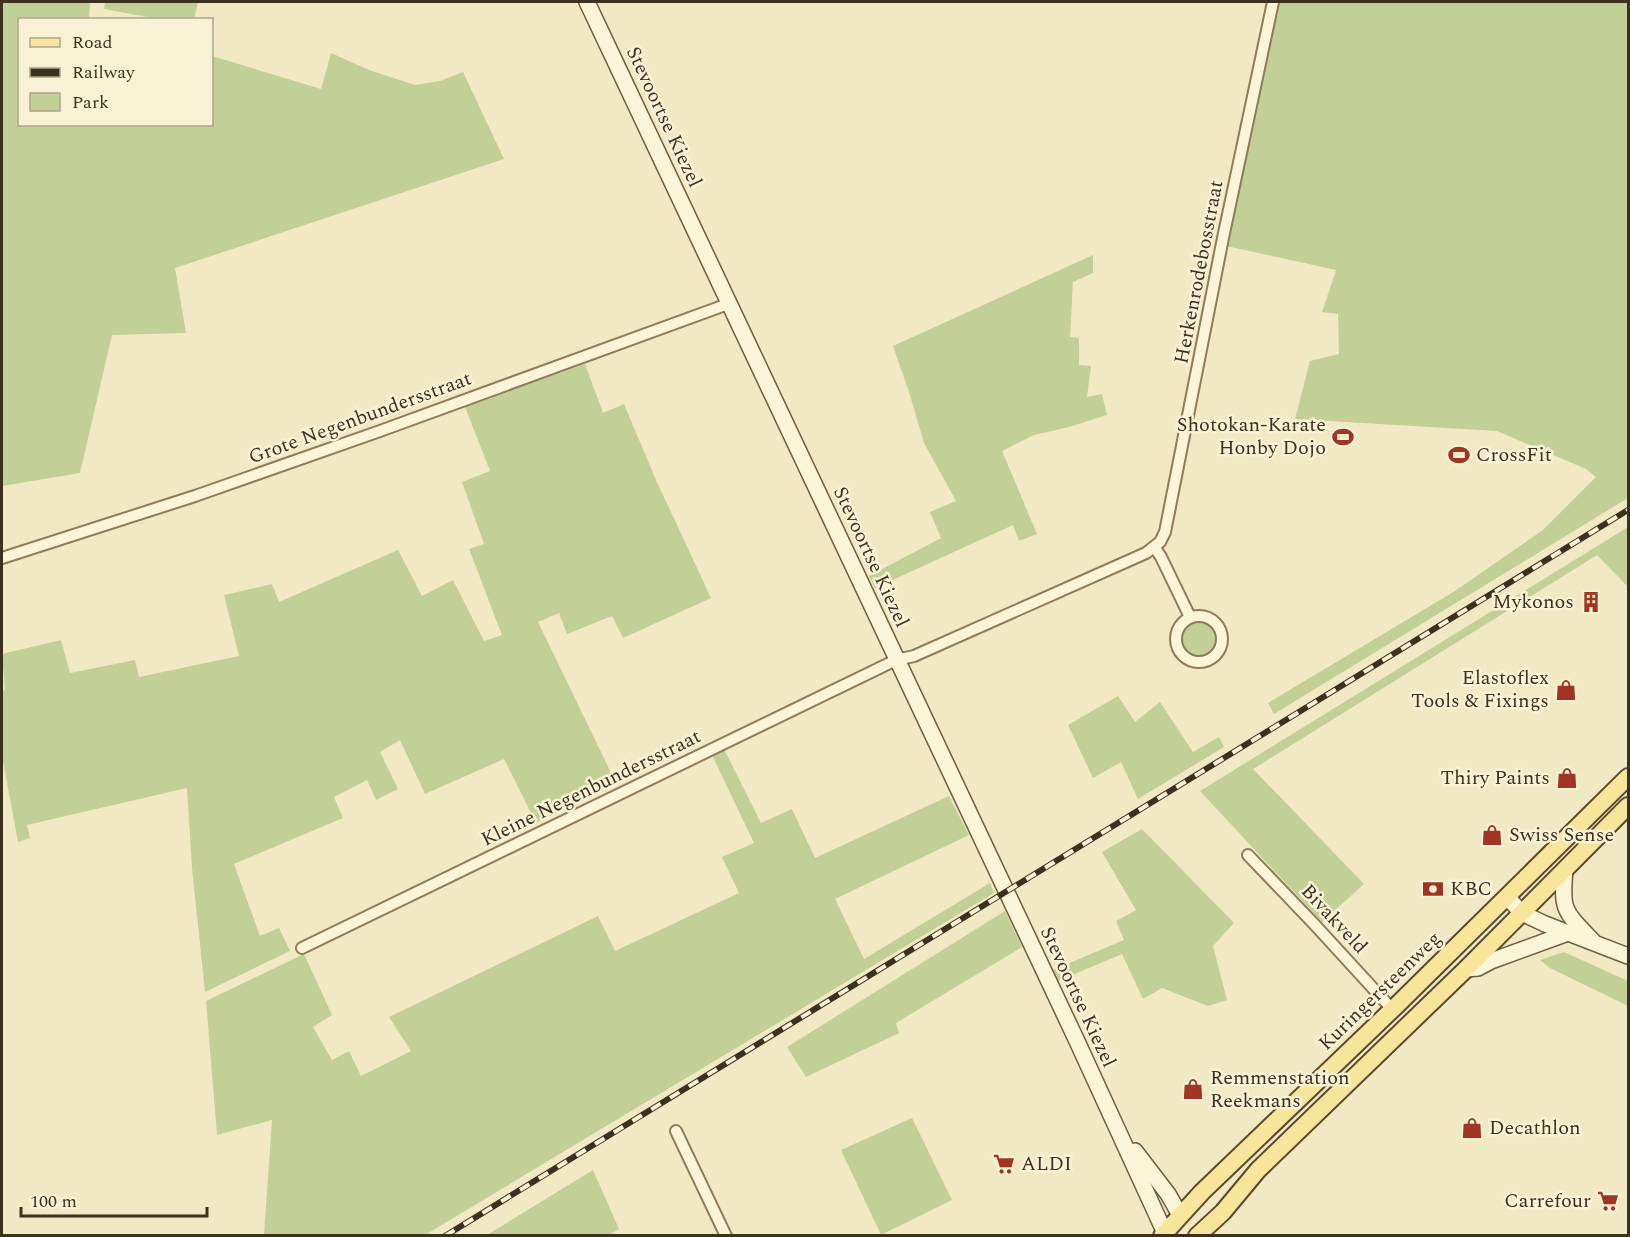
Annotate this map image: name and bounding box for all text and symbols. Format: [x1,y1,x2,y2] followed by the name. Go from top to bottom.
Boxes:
[18,18,213,126] legend
[72,29,113,56] text: Road
[618,42,710,192] street label: Stevoortse Kiezel
[72,59,136,86] text: Railway
[72,89,109,116] text: Park
[1166,178,1232,366] street label: Herkenrodebosstraat
[244,364,476,472] street label: Grote Negenbundersstraat
[1177,410,1326,463] place label: Shotokan-Karate Honby Dojo
[1331,425,1355,449] sports icon: Shotokan-Karate Honby Dojo
[1476,440,1552,470] place label: CrossFit
[1447,443,1471,467] sports icon: CrossFit
[825,482,917,632] street label: Stevoortse Kiezel
[1493,587,1574,617] place label: Mykonos
[1579,590,1603,614] building icon: Mykonos
[1411,663,1549,716] place label: Elastoflex Tools & Fixings
[1554,678,1578,702] shop icon: Elastoflex Tools & Fixings
[476,722,706,854] street label: Kleine Negenbundersstraat
[1440,763,1550,793] place label: Thiry Paints
[1555,766,1579,790] shop icon: Thiry Paints
[1509,820,1614,850] place label: Swiss Sense
[1480,823,1504,847] shop icon: Swiss Sense
[1450,874,1492,904] place label: KBC
[1294,877,1374,961] street label: Bivakveld
[1421,877,1445,901] bank icon: KBC
[1032,922,1124,1072] street label: Stevoortse Kiezel
[1312,924,1448,1058] street label: Kuringersteenweg
[1210,1063,1350,1116] place label: Remmenstation Reekmans
[1181,1077,1205,1101] shop icon: Remmenstation Reekmans
[1489,1113,1581,1143] place label: Decathlon
[1460,1116,1484,1140] shop icon: Decathlon
[1021,1149,1072,1179] place label: ALDI
[992,1152,1016,1176] supermarket icon: ALDI
[21,1180,207,1218] scale bar
[1504,1186,1591,1216] place label: Carrefour
[30,1188,77,1215] text: 100 m
[1596,1189,1620,1213] supermarket icon: Carrefour

